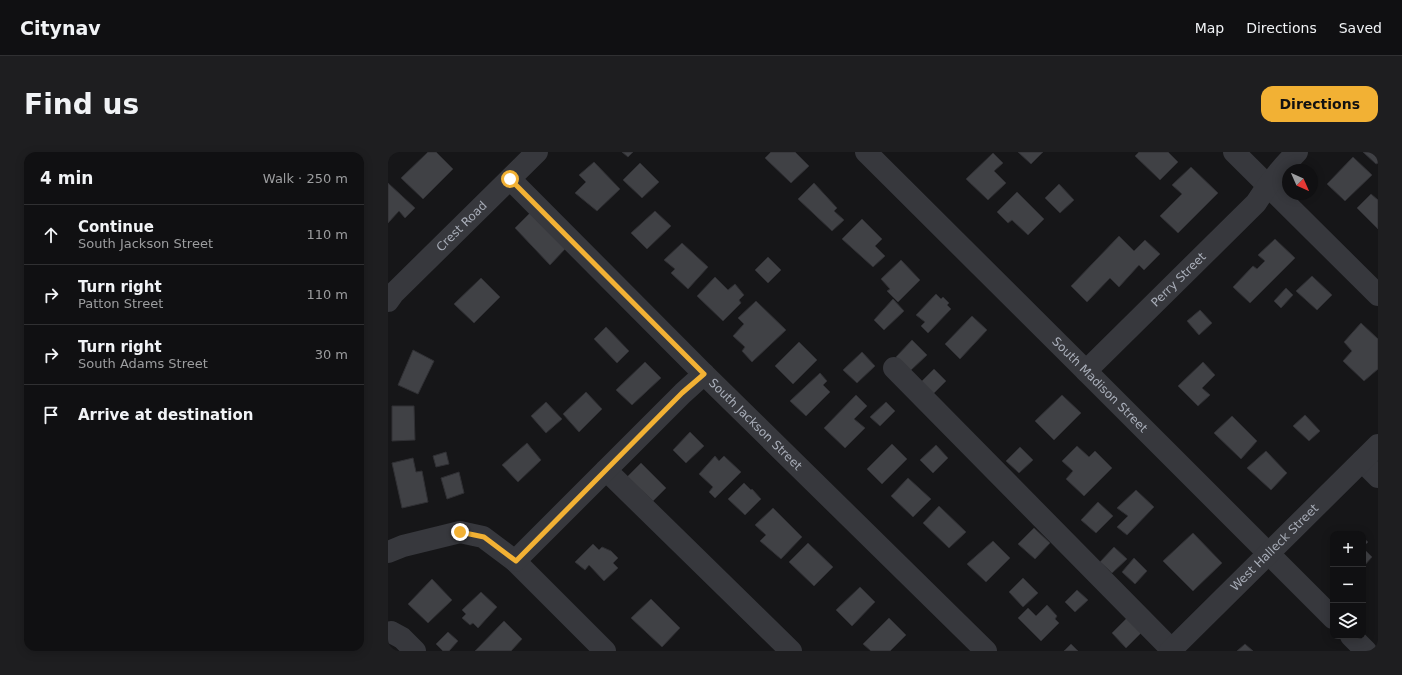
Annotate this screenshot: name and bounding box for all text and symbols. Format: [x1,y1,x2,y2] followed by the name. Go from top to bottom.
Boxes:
[20,17,101,39] text: Citynav
[1195,20,1224,36] text: Map
[1246,20,1317,36] text: Directions
[1339,20,1382,36] text: Saved
[1261,86,1378,122] button: Directions
[24,88,139,121] text: Find us
[1282,164,1318,200] north arrow
[40,168,93,188] text: 4 min
[501,170,519,188] route start
[263,171,348,186] text: Walk · 250 m
[433,198,490,254] street label: Crest Road
[78,218,154,236] text: Continue
[40,224,62,246] icon: ahead
[306,227,348,242] text: 110 m
[78,236,213,251] text: South Jackson Street
[1148,249,1209,310] street label: Perry Street
[78,278,162,296] text: Turn right
[40,284,62,306] icon: right
[306,287,348,302] text: 110 m
[78,296,163,311] text: Patton Street
[1049,334,1151,436] street label: South Madison Street
[78,338,162,356] text: Turn right
[40,344,62,366] icon: right
[315,347,348,362] text: 30 m
[78,356,208,371] text: South Adams Street
[706,376,805,473] street label: South Jackson Street
[40,404,62,426] icon: arrive
[78,406,253,424] text: Arrive at destination
[1228,501,1321,594] street label: West Halleck Street
[451,523,469,541] route end
[1330,531,1366,639] map controls
[1330,531,1366,567] button: +
[1330,567,1366,603] button: −
[1330,603,1366,639] button: layers

